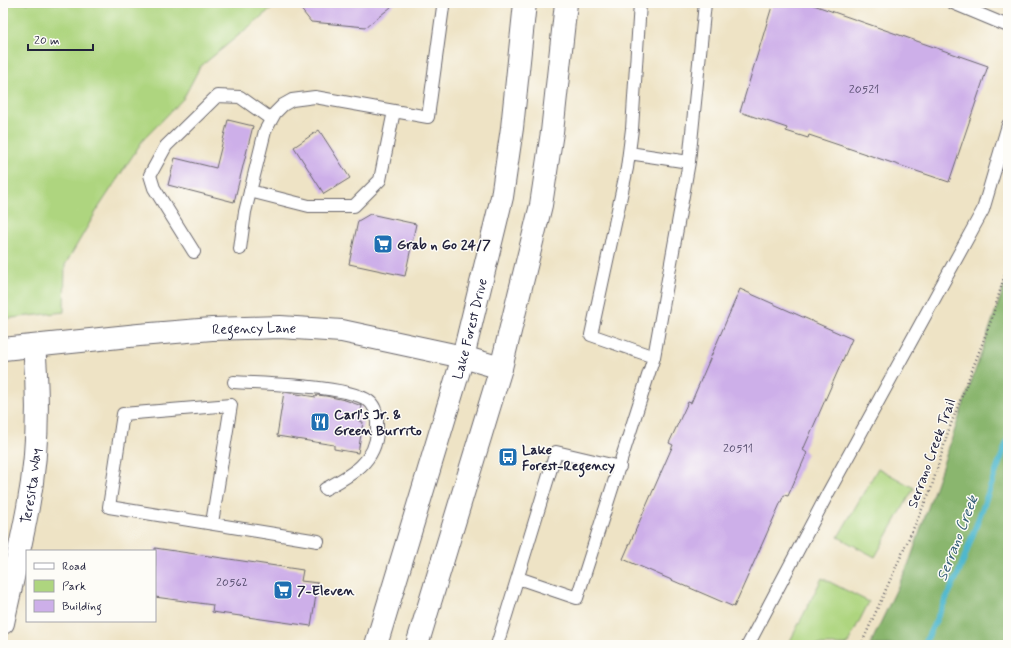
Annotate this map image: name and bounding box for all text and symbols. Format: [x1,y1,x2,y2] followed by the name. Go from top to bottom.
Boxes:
[28,26,93,52] scale bar
[34,33,60,49] text: 20 m
[849,82,879,98] house number: 20521
[372,233,394,255] supermarket icon: Grab n Go 24/7
[397,236,491,254] place label: Grab n Go 24/7
[449,276,492,382] street label: Lake Forest Drive
[212,319,297,341] street label: Regency Lane
[904,396,960,511] street label: Serrano Creek Trail
[334,406,422,440] place label: Carl's Jr. & Green Burrito
[309,411,331,433] restaurant icon: Carl's Jr. & Green Burrito
[522,441,615,478] place label: Lake Forest-Regency
[723,441,753,457] house number: 20511
[497,446,519,468] bus stop icon: Lake Forest-Regency
[17,448,46,525] street label: Teresita Way
[933,492,984,584] water label: Serrano Creek
[26,550,156,622] legend
[62,559,86,575] text: Road
[216,575,248,591] house number: 20562
[62,579,86,595] text: Park
[272,579,294,601] supermarket icon: 7-Eleven
[297,582,356,600] place label: 7-Eleven
[62,599,102,616] text: Building

